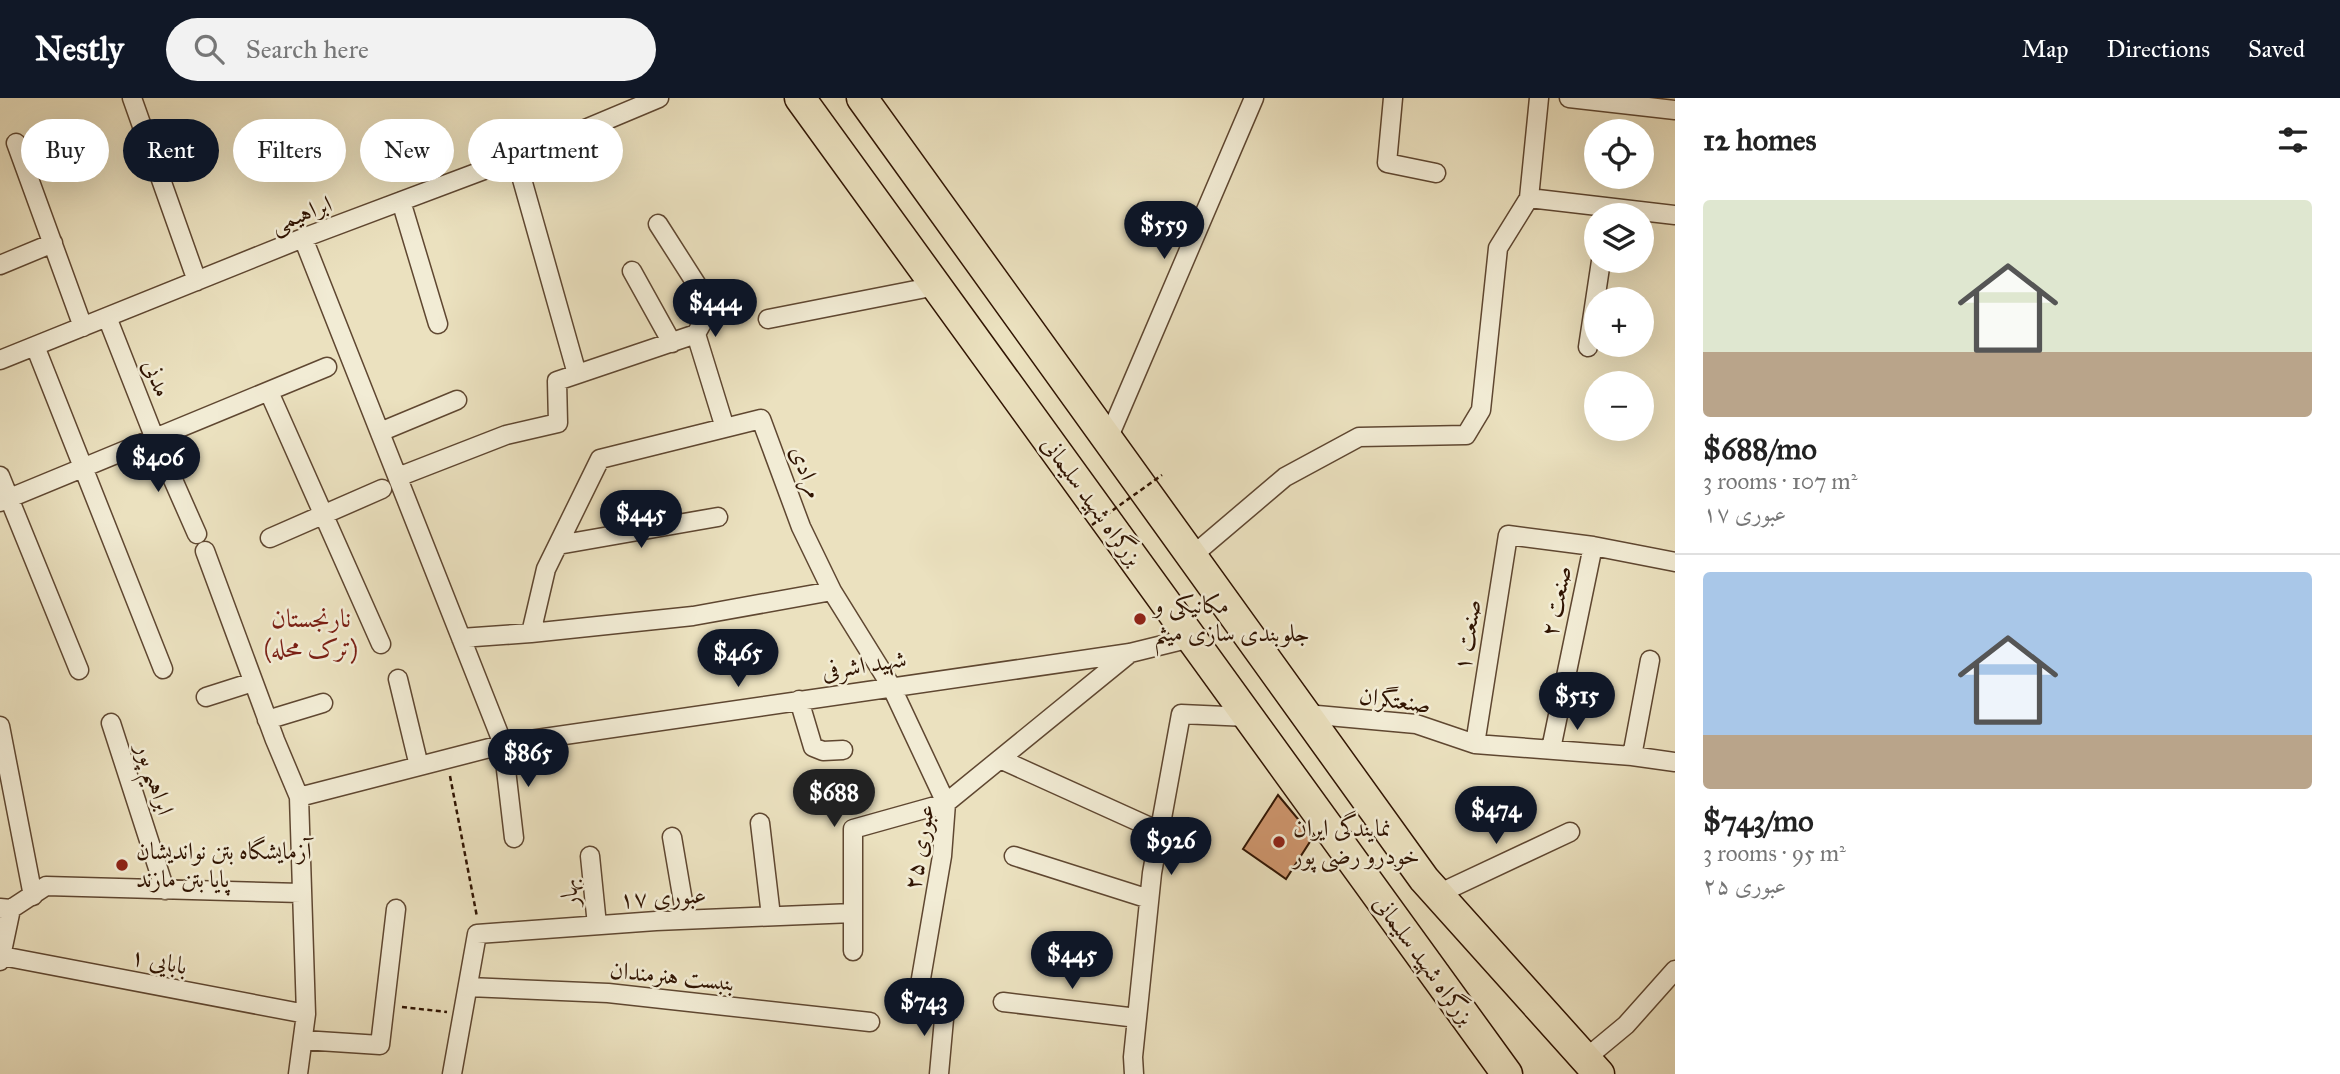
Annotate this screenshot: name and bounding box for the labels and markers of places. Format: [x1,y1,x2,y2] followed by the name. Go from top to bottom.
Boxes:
[1123,202,1205,261] pin: $559
[674,280,756,339] pin: $444
[117,434,199,494] pin: $406
[600,490,682,550] pin: $445
[1151,590,1310,657] place label: مکانیکی و جلوبندی سازی میثم
[1132,611,1148,627] marker: مکانیکی و جلوبندی سازی میثم
[697,630,779,689] pin: $465
[1536,672,1618,732] pin: $515
[487,730,569,789] pin: $865
[793,770,875,829] pin: $688
[1455,786,1537,846] pin: $474
[1291,810,1420,873] place label: نمایندگی ایران خودرو رضی پور
[1130,818,1212,877] pin: $926
[1271,834,1287,850] marker: نمایندگی ایران خودرو رضی پور
[136,836,315,896] place label: آزمایشگاه بتن نواندیشان پایا بتن مازند
[114,857,130,873] marker: آزمایشگاه بتن نواندیشان پایا بتن مازند
[1031,932,1113,991] pin: $445
[883,978,965,1038] pin: $743

